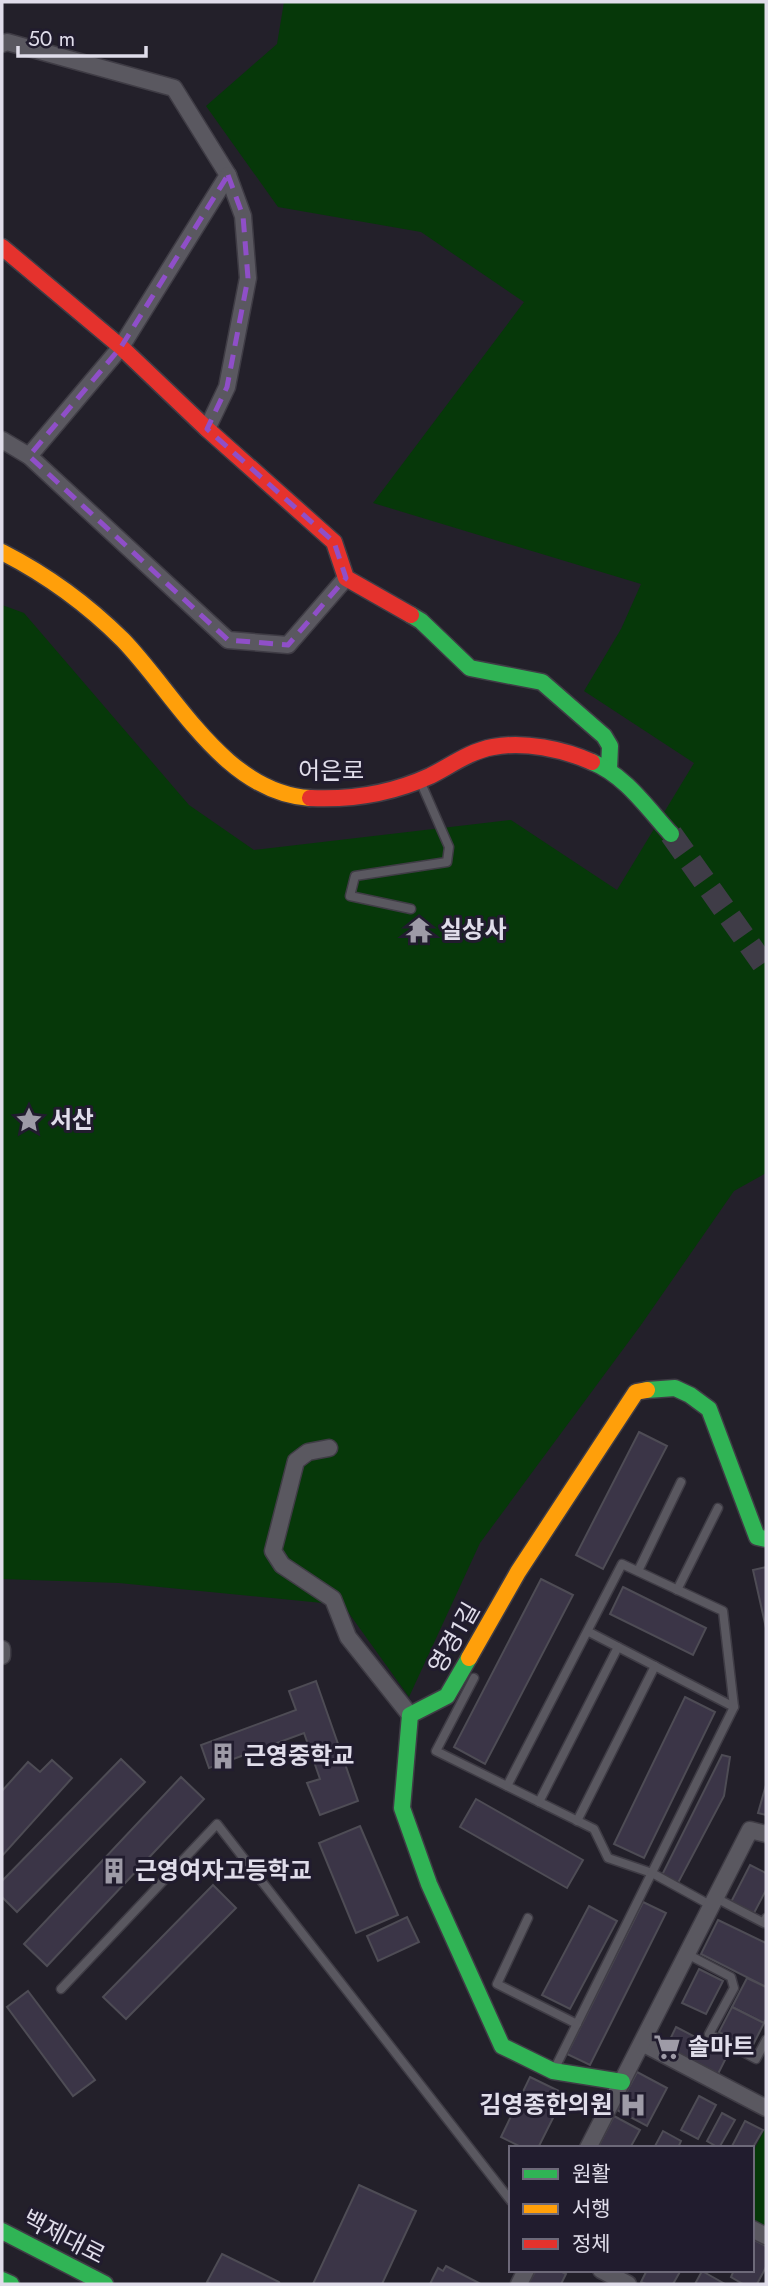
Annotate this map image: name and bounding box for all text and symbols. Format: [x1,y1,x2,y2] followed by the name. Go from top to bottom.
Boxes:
[18,14,145,58] scale bar
[28,24,75,54] text: 50 m
[298,753,364,788] street label: 어은로
[440,912,506,947] place label: 실상사
[404,915,434,945] temple icon: 실상사
[50,1102,94,1137] place label: 서산
[14,1105,44,1135] place icon: 서산
[419,1596,488,1680] street label: 영경1길
[244,1738,354,1773] place label: 근영중학교
[208,1741,238,1771] building icon: 근영중학교
[135,1853,312,1888] place label: 근영여자고등학교
[99,1856,129,1886] building icon: 근영여자고등학교
[688,2029,754,2064] place label: 솔마트
[652,2032,682,2062] supermarket icon: 솔마트
[480,2087,612,2122] place label: 김영종한의원
[618,2090,648,2120] hospital icon: 김영종한의원
[509,2146,754,2272] legend
[572,2159,611,2189] text: 원활
[572,2194,611,2224] text: 서행
[17,2201,112,2272] street label: 백제대로
[572,2229,611,2259] text: 정체

